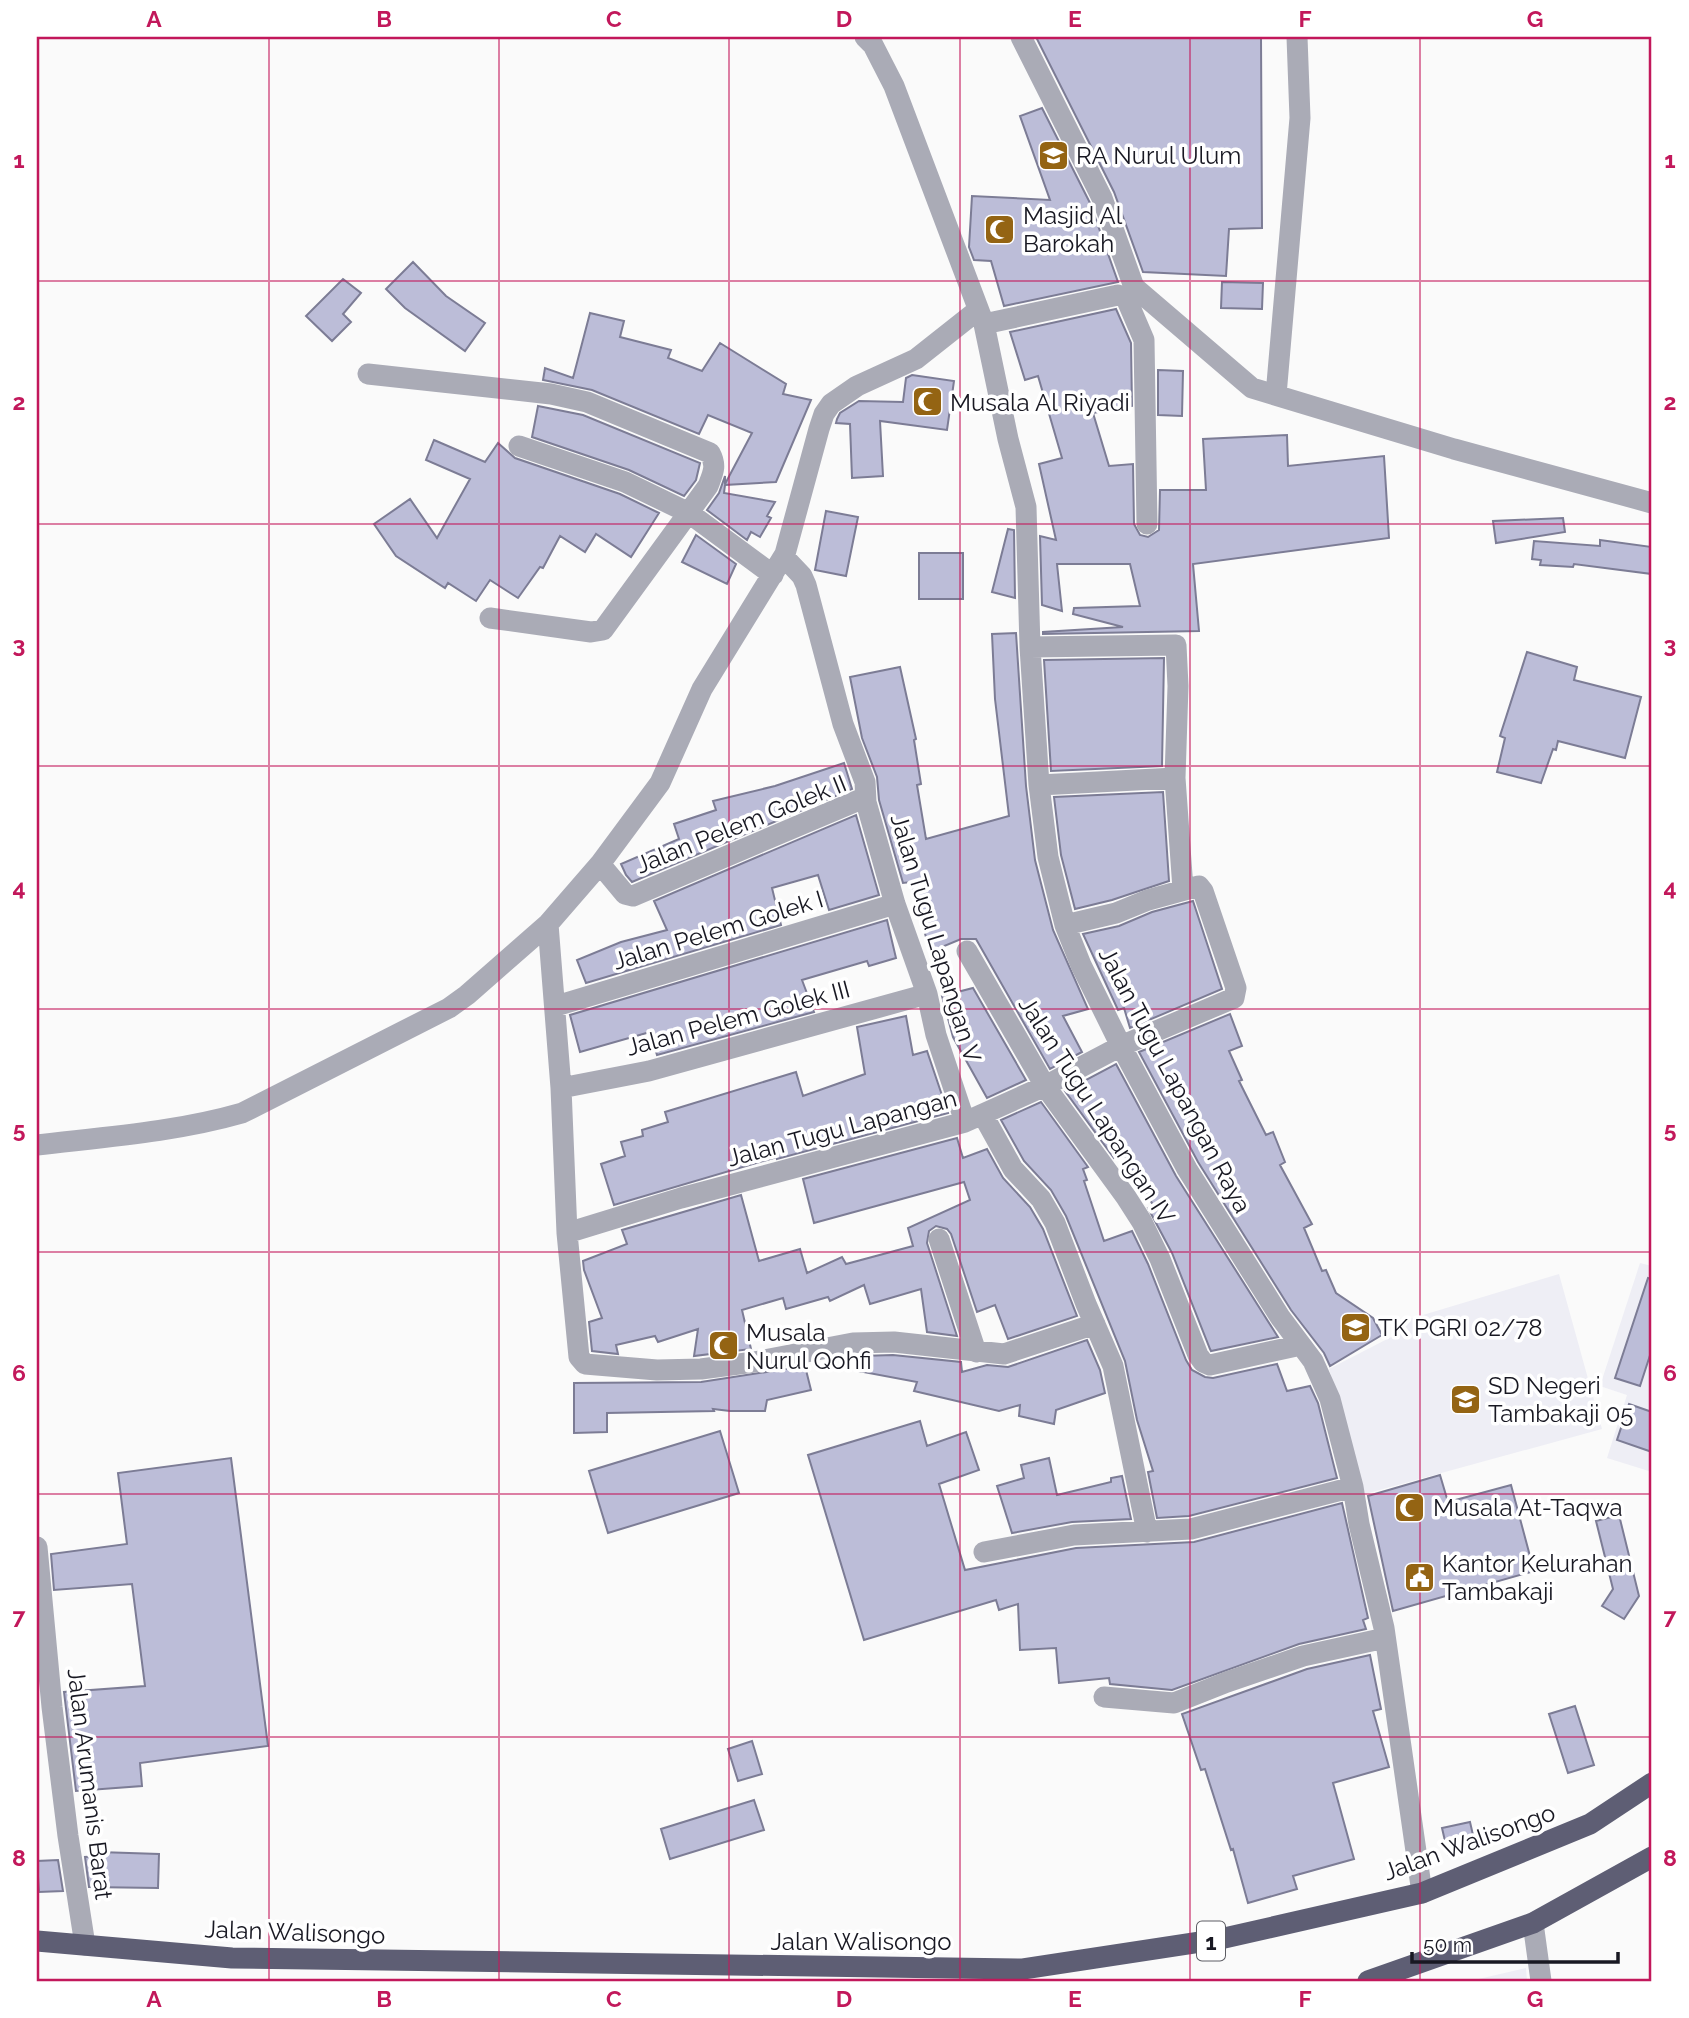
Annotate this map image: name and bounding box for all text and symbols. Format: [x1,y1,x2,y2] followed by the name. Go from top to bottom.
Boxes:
[146,5,162,32] text: A
[376,5,392,32] text: B
[606,5,622,32] text: C
[836,5,852,32] text: D
[1068,5,1082,32] text: E
[1298,5,1312,32] text: F
[1527,5,1543,32] text: G
[1036,138,1070,172] school or university icon: RA Nurul Ulum
[1076,141,1241,170] place label: RA Nurul Ulum
[13,146,25,173] text: 1
[1664,146,1676,173] text: 1
[1023,201,1123,258] place label: Masjid Al Barokah
[983,212,1017,246] mosque icon: Masjid Al Barokah
[910,385,944,419] mosque icon: Musala Al Riyadi
[13,388,25,415] text: 2
[950,388,1130,417] place label: Musala Al Riyadi
[1664,388,1676,415] text: 2
[13,631,25,658] text: 3
[1664,631,1676,658] text: 3
[631,768,851,880] street label: Jalan Pelem Golek II
[884,810,988,1066] street label: Jalan Tugu Lapangan V
[12,874,26,901] text: 4
[1663,874,1677,901] text: 4
[609,884,827,976] street label: Jalan Pelem Golek I
[1093,942,1257,1218] street label: Jalan Tugu Lapangan Raya
[623,974,853,1062] street label: Jalan Pelem Golek III
[1013,991,1181,1229] street label: Jalan Tugu Lapangan IV
[724,1083,960,1173] street label: Jalan Tugu Lapangan
[13,1116,26,1143] text: 5
[1664,1116,1677,1143] text: 5
[1338,1310,1372,1344] school or university icon: TK PGRI 02/78
[1378,1313,1543,1342] place label: TK PGRI 02/78
[746,1318,872,1375] place label: Musala Nurul Qohfi
[706,1329,740,1363] mosque icon: Musala Nurul Qohfi
[12,1359,26,1386] text: 6
[1663,1359,1677,1386] text: 6
[1488,1371,1633,1428] place label: SD Negeri Tambakaji 05
[1448,1382,1482,1416] school or university icon: SD Negeri Tambakaji 05
[1393,1490,1427,1524] mosque icon: Musala At-Taqwa
[1433,1493,1623,1522] place label: Musala At-Taqwa
[1442,1549,1633,1606] place label: Kantor Kelurahan Tambakaji
[1402,1560,1436,1594] public building icon: Kantor Kelurahan Tambakaji
[13,1602,26,1629] text: 7
[1664,1602,1677,1629] text: 7
[61,1667,119,1901] street label: Jalan Arumanis Barat
[1379,1797,1559,1887] street label: Jalan Walisongo
[12,1844,26,1871] text: 8
[1663,1844,1677,1871] text: 8
[204,1914,386,1950] street label: Jalan Walisongo
[1412,1920,1619,1964] scale bar
[1197,1922,1225,1960] road number: 1
[771,1927,951,1956] street label: Jalan Walisongo
[1423,1932,1472,1957] text: 50 m
[146,1985,162,2012] text: A
[376,1985,392,2012] text: B
[606,1985,622,2012] text: C
[836,1985,852,2012] text: D
[1068,1985,1082,2012] text: E
[1298,1985,1312,2012] text: F
[1527,1985,1543,2012] text: G

